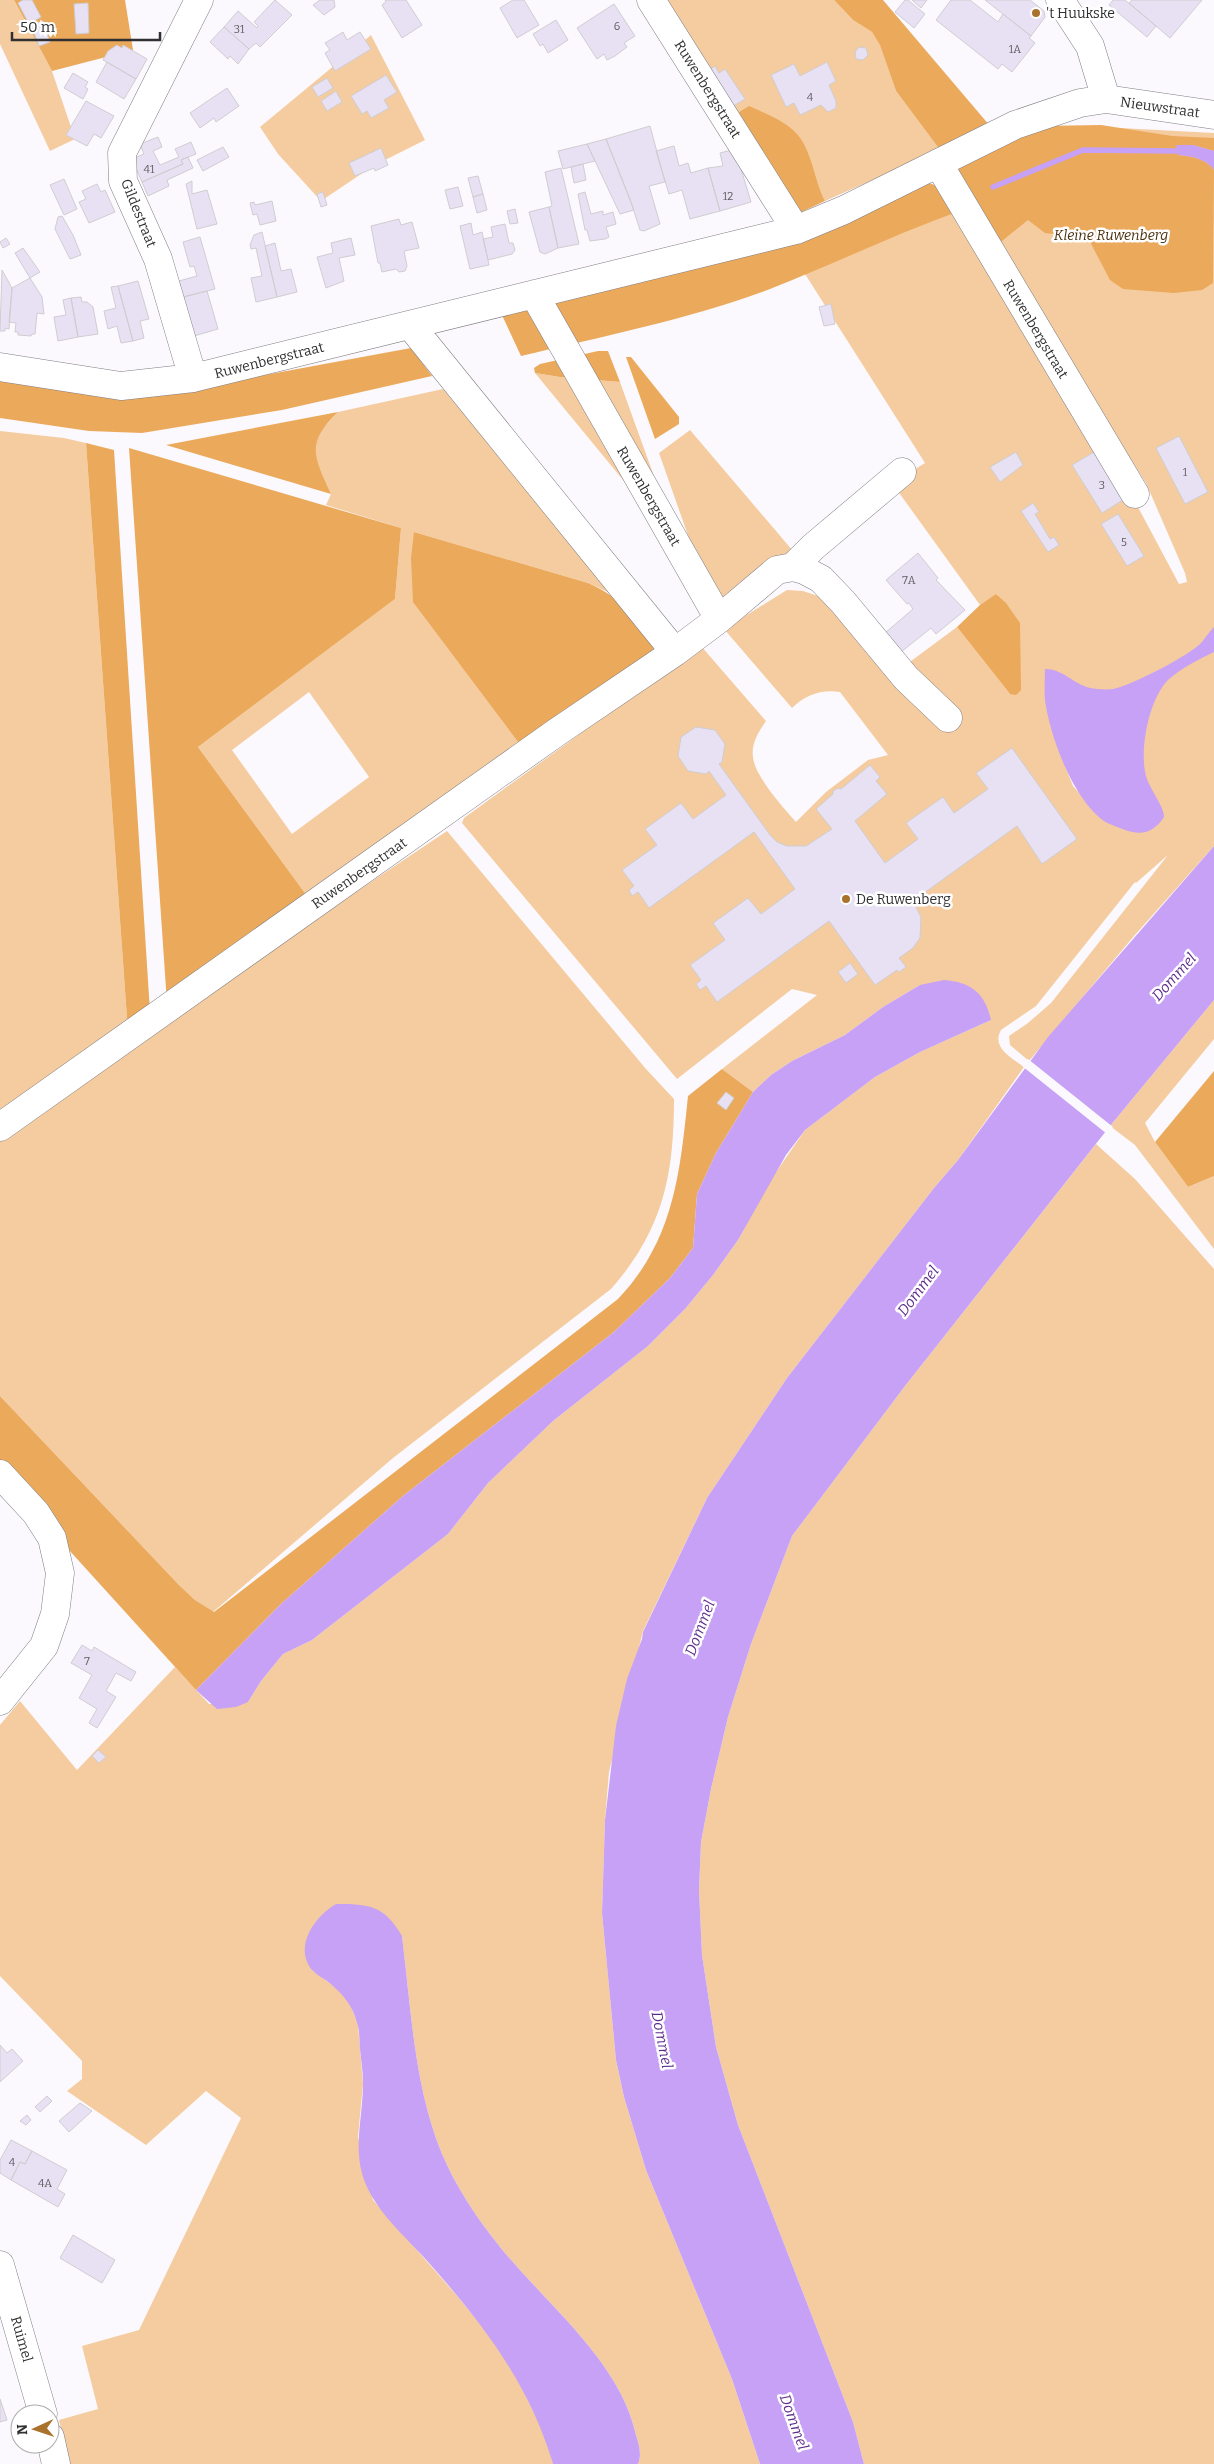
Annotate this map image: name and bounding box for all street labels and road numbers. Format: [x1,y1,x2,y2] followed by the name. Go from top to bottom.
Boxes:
[671,37,745,141] street label: Ruwenbergstraat
[1119,93,1201,121] street label: Nieuwstraat
[117,176,160,250] street label: Gildestraat
[999,277,1072,382] street label: Ruwenbergstraat
[213,339,326,382] street label: Ruwenbergstraat
[613,443,684,549] street label: Ruwenbergstraat
[308,834,410,913] street label: Ruwenbergstraat
[7,2314,36,2364] street label: Ruimel

